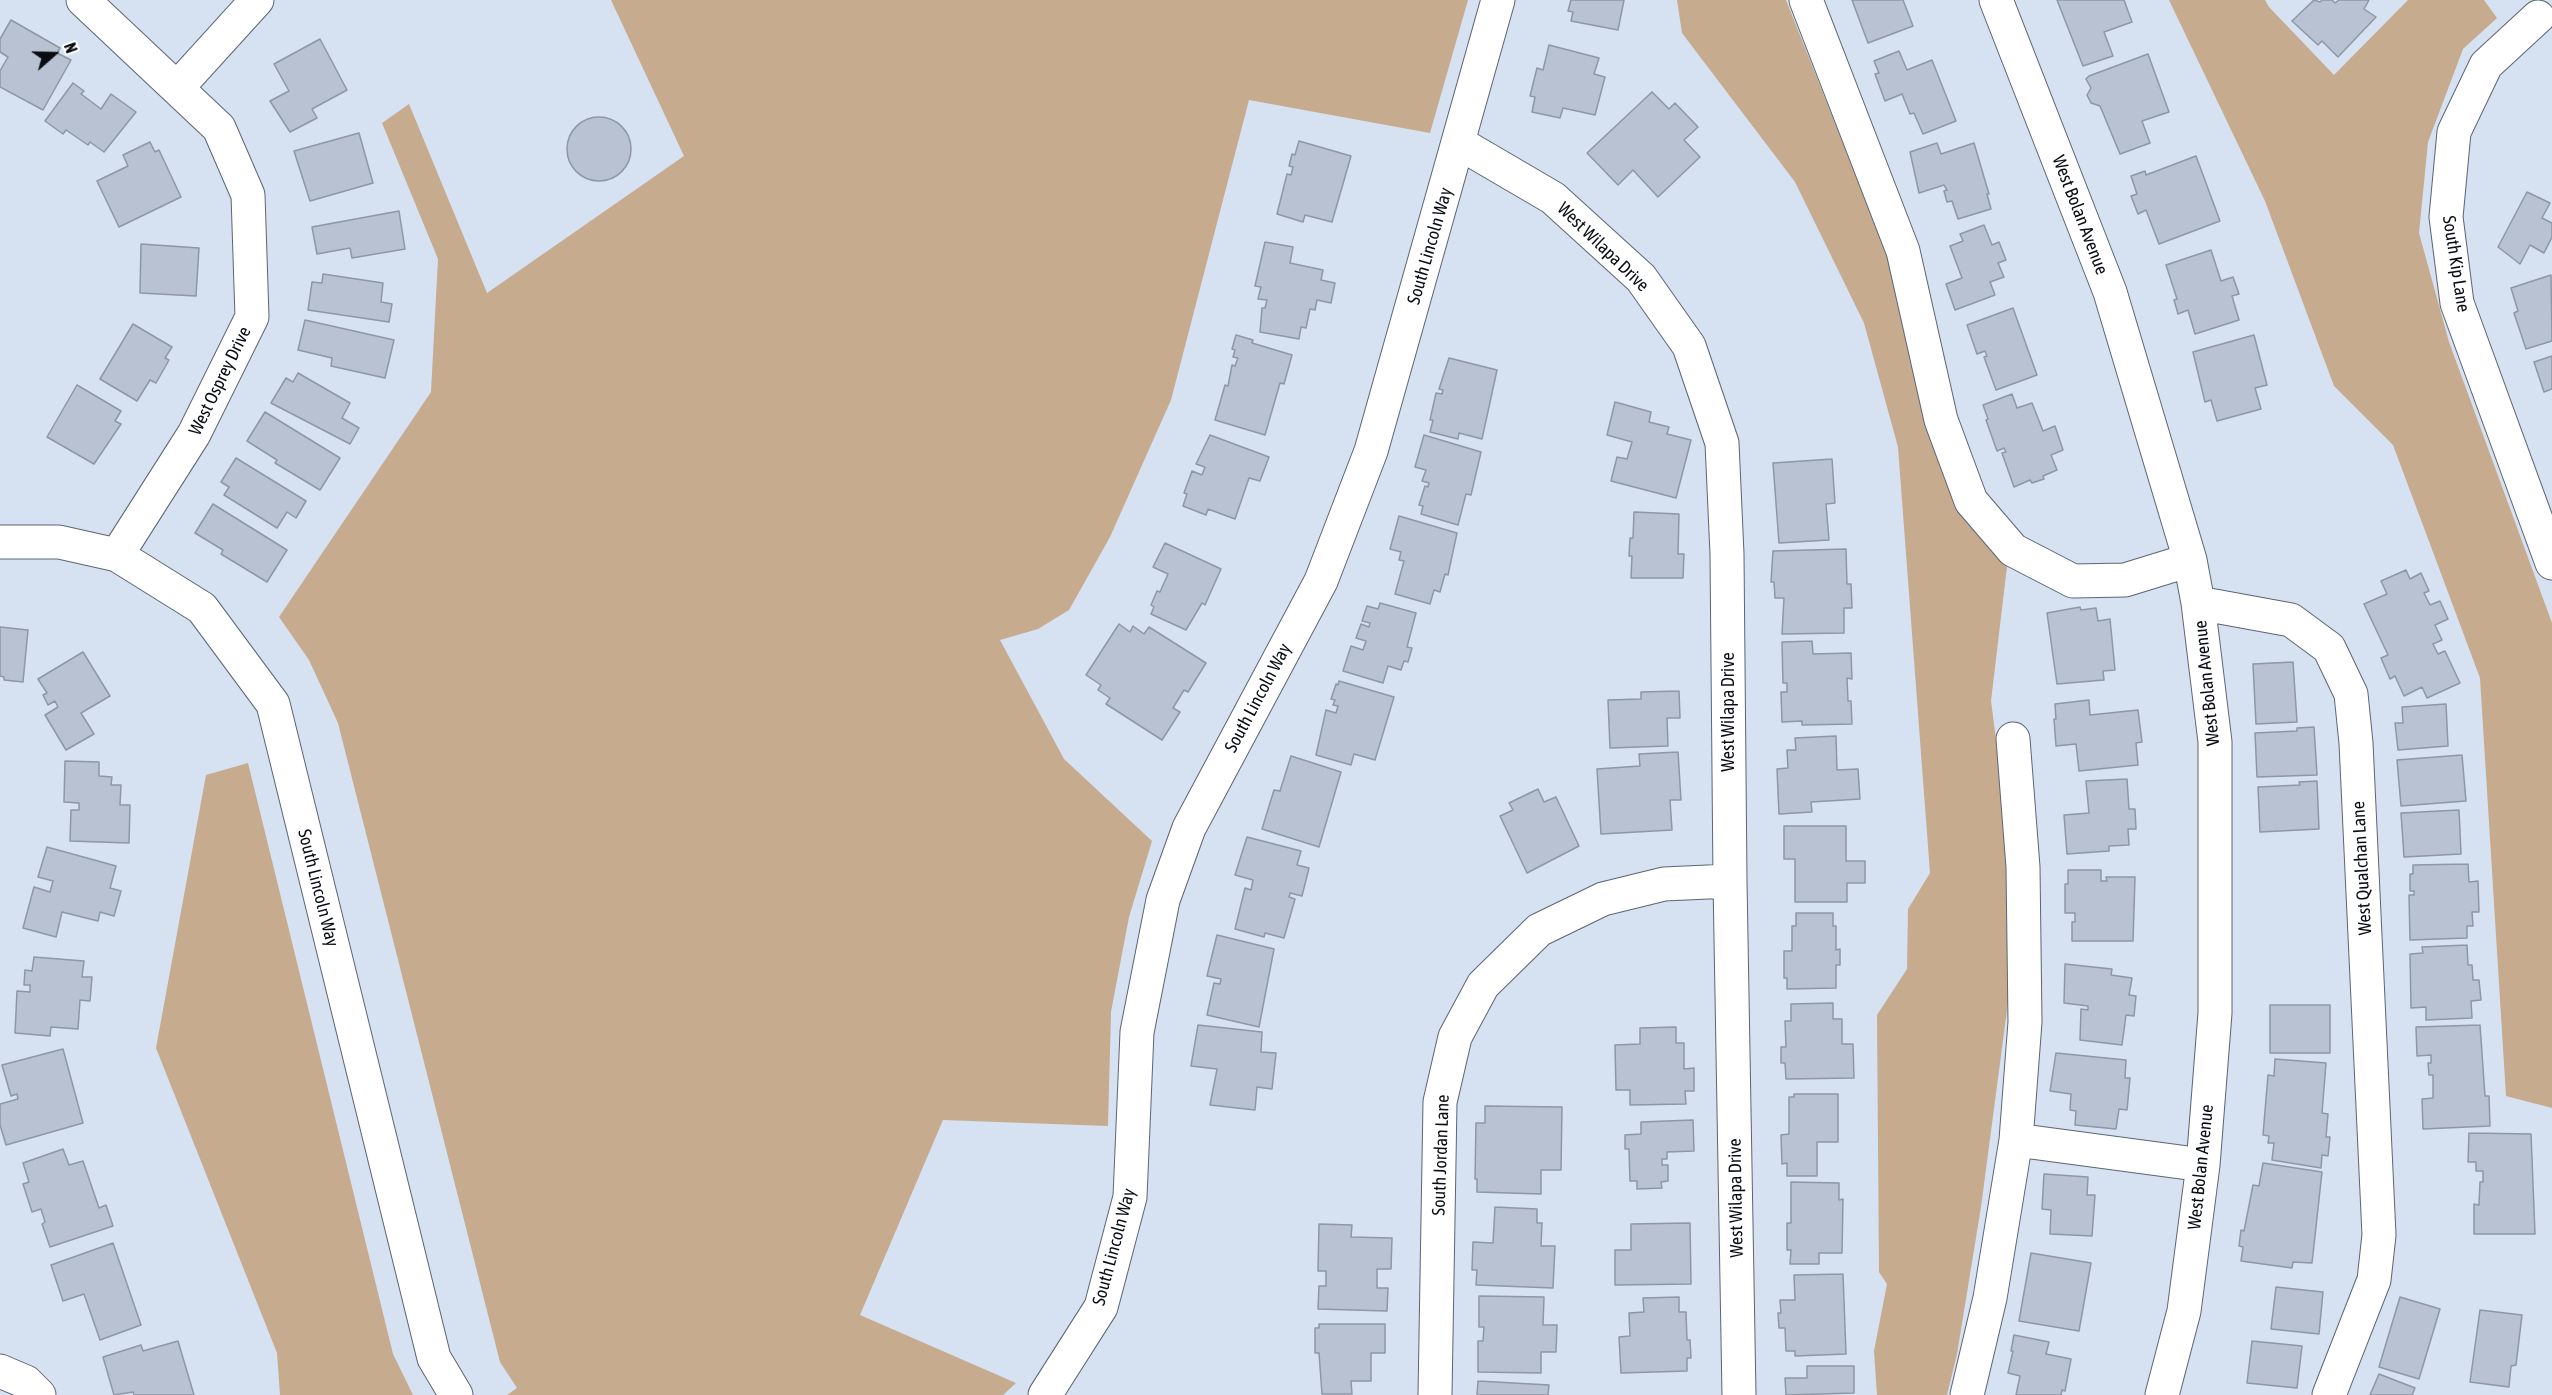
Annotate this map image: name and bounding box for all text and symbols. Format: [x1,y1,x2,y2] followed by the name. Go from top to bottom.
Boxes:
[24,24,84,84] north arrow
[61,40,81,55] text: N
[2047,152,2113,278] street label: West Bolan Avenue
[1403,185,1457,307] street label: South Lincoln Way
[1553,198,1653,296] street label: West Wilapa Drive
[2438,214,2474,314] street label: South Kip Lane
[184,323,256,439] street label: West Osprey Drive
[2190,619,2224,747] street label: West Bolan Avenue
[1220,640,1296,756] street label: South Lincoln Way
[1717,652,1739,772] street label: West Wilapa Drive
[2348,801,2376,935] street label: West Qualchan Lane
[293,827,343,949] street label: South Lincoln Way
[1428,1094,1454,1216] street label: South Jordan Lane
[2184,1103,2218,1231] street label: West Bolan Avenue
[1724,1138,1748,1258] street label: West Wilapa Drive
[1088,1186,1140,1308] street label: South Lincoln Way

